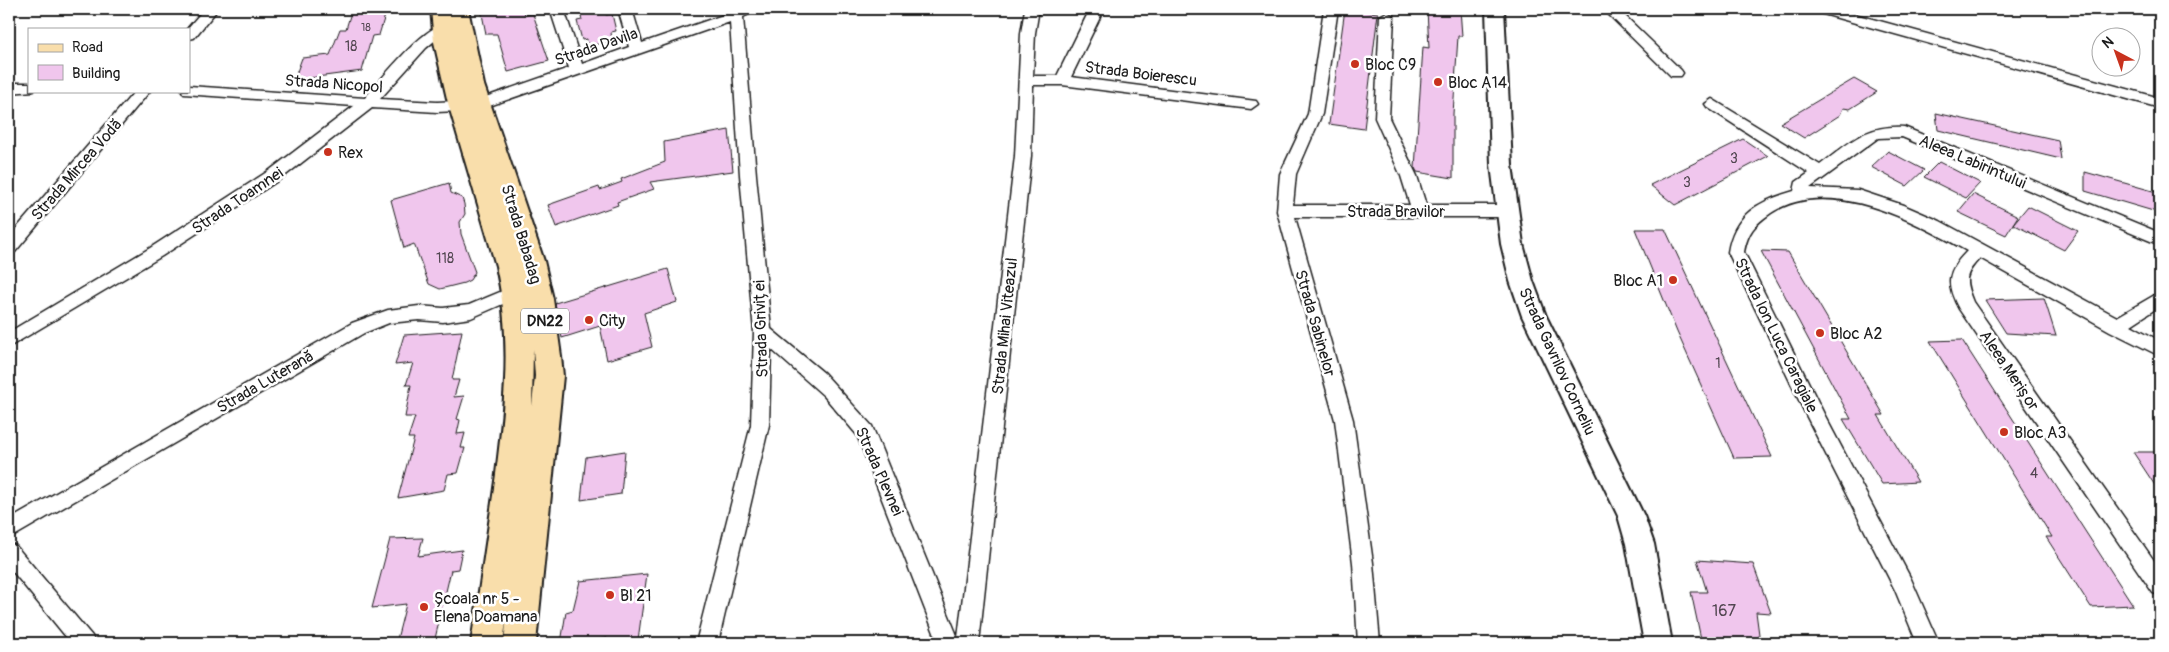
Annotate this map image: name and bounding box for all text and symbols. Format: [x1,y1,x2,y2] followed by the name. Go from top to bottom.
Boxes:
[361,21,371,34] house number: 18
[552,23,640,70] street label: Strada Davila
[28,28,190,92] legend
[2092,28,2142,78] north arrow
[2099,33,2117,52] text: N
[72,38,103,57] text: Road
[345,38,357,55] house number: 18
[1365,55,1416,75] place label: Bloc C9
[1084,57,1198,91] street label: Strada Boierescu
[1349,58,1361,70] marker: Bloc C9
[72,64,120,83] text: Building
[284,71,384,97] street label: Strada Nicopol
[1448,73,1507,93] place label: Bloc A14
[1432,76,1444,88] marker: Bloc A14
[27,114,127,225] street label: Strada Mircea Vodă
[1916,130,2029,194] street label: Aleea Labirintului
[338,143,363,163] place label: Rex
[322,146,334,158] marker: Rex
[1730,150,1738,167] house number: 3
[188,163,287,239] street label: Strada Toamnei
[1683,174,1691,191] house number: 3
[496,182,546,286] street label: Strada Babadag
[1347,202,1445,222] street label: Strada Bravilor
[436,250,454,267] house number: 118
[1730,255,1822,416] street label: Strada Ion Luca Caragiale
[988,257,1022,396] street label: Strada Mihai Viteazul
[1290,268,1340,379] street label: Strada Sabinelor
[1613,271,1663,291] place label: Bloc A1
[1667,274,1679,286] marker: Bloc A1
[749,280,773,378] street label: Strada Griviței
[1514,285,1600,438] street label: Strada Gavrilov Corneliu
[521,308,569,334] road number: DN22
[599,311,625,331] place label: City
[583,314,595,326] marker: City
[1830,324,1882,344] place label: Bloc A2
[1814,327,1826,339] marker: Bloc A2
[1975,327,2044,415] street label: Aleea Merișor
[213,346,318,418] street label: Strada Luterană
[1715,355,1721,372] house number: 1
[2014,423,2066,443] place label: Bloc A3
[851,424,908,519] street label: Strada Plevnei
[1998,426,2010,438] marker: Bloc A3
[2030,465,2038,482] house number: 4
[620,586,652,606] place label: Bl 21
[434,589,537,627] place label: Școala nr 5 - Elena Doamana
[604,589,616,601] marker: Bl 21
[418,601,430,613] marker: Școala nr 5 - Elena Doamana
[1712,601,1736,621] house number: 167

